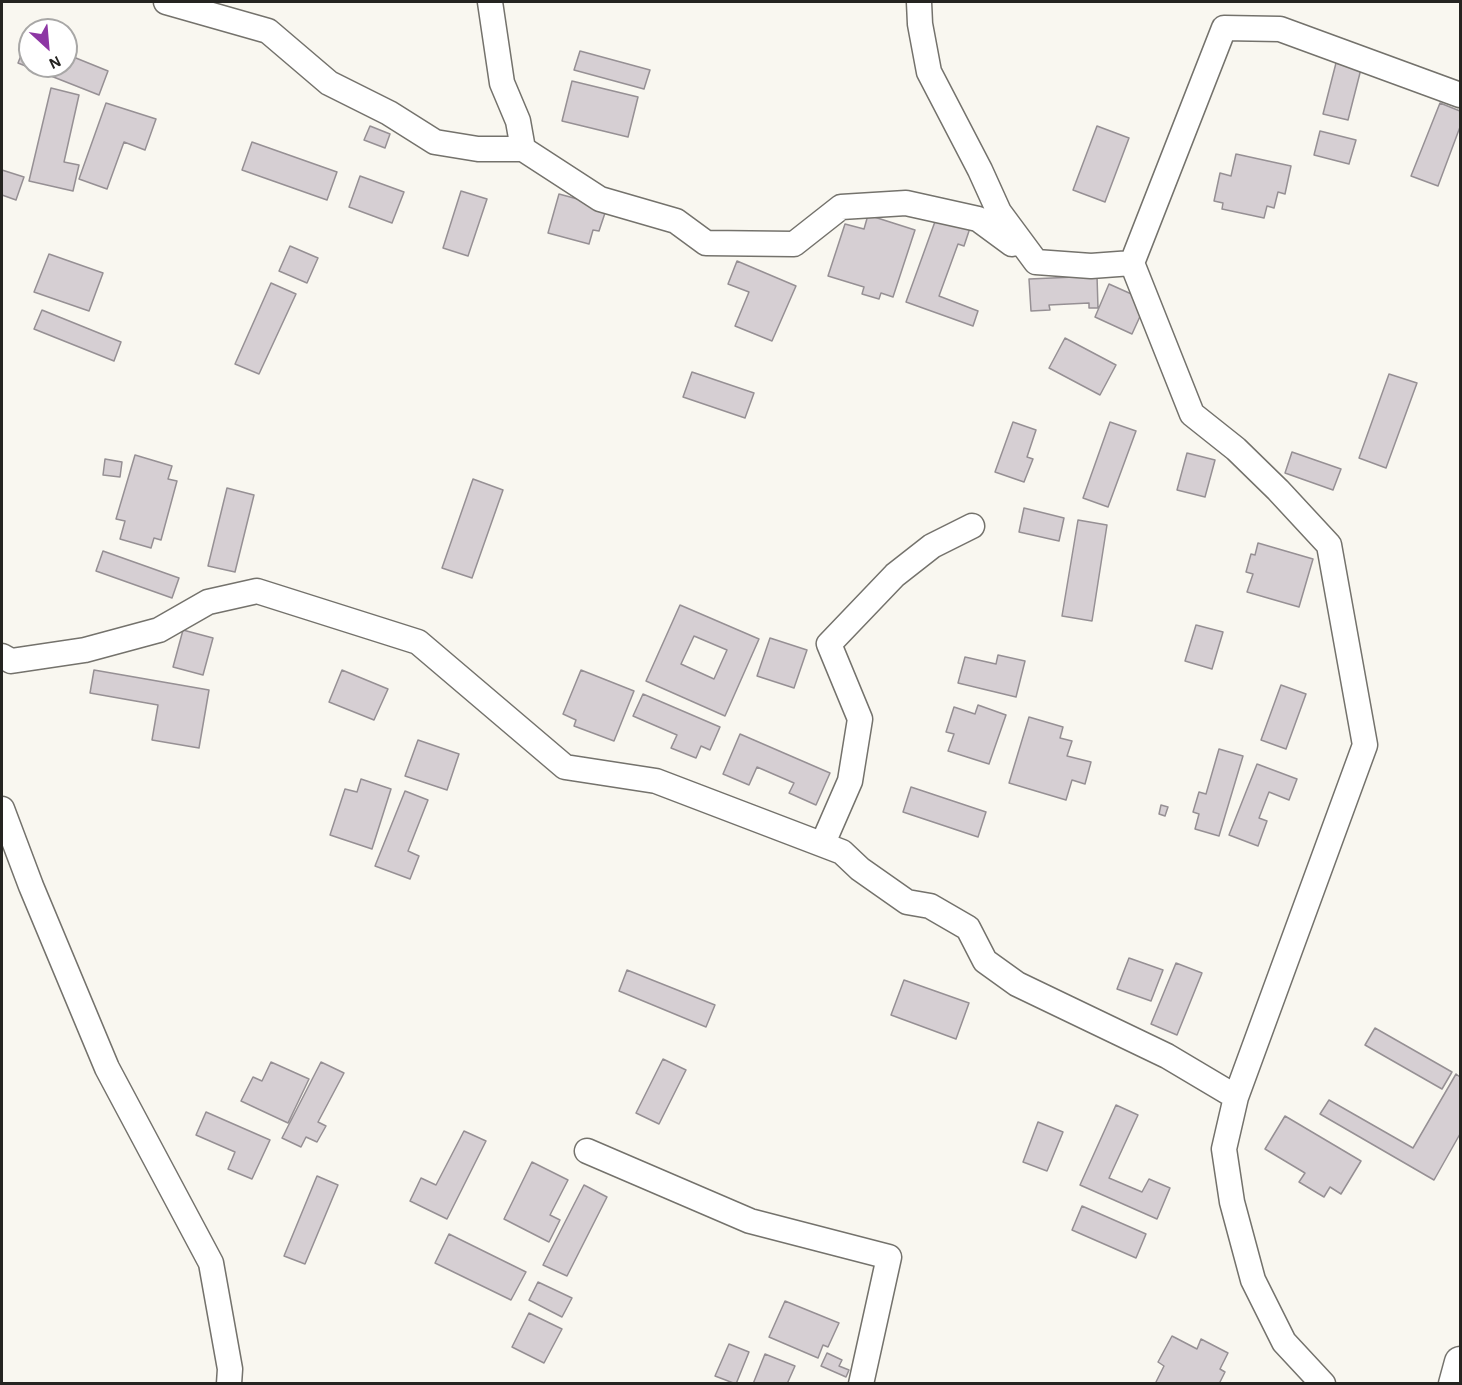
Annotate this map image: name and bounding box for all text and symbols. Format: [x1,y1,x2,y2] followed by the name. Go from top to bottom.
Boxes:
[18,18,78,78] north arrow
[47,53,64,72] text: N

